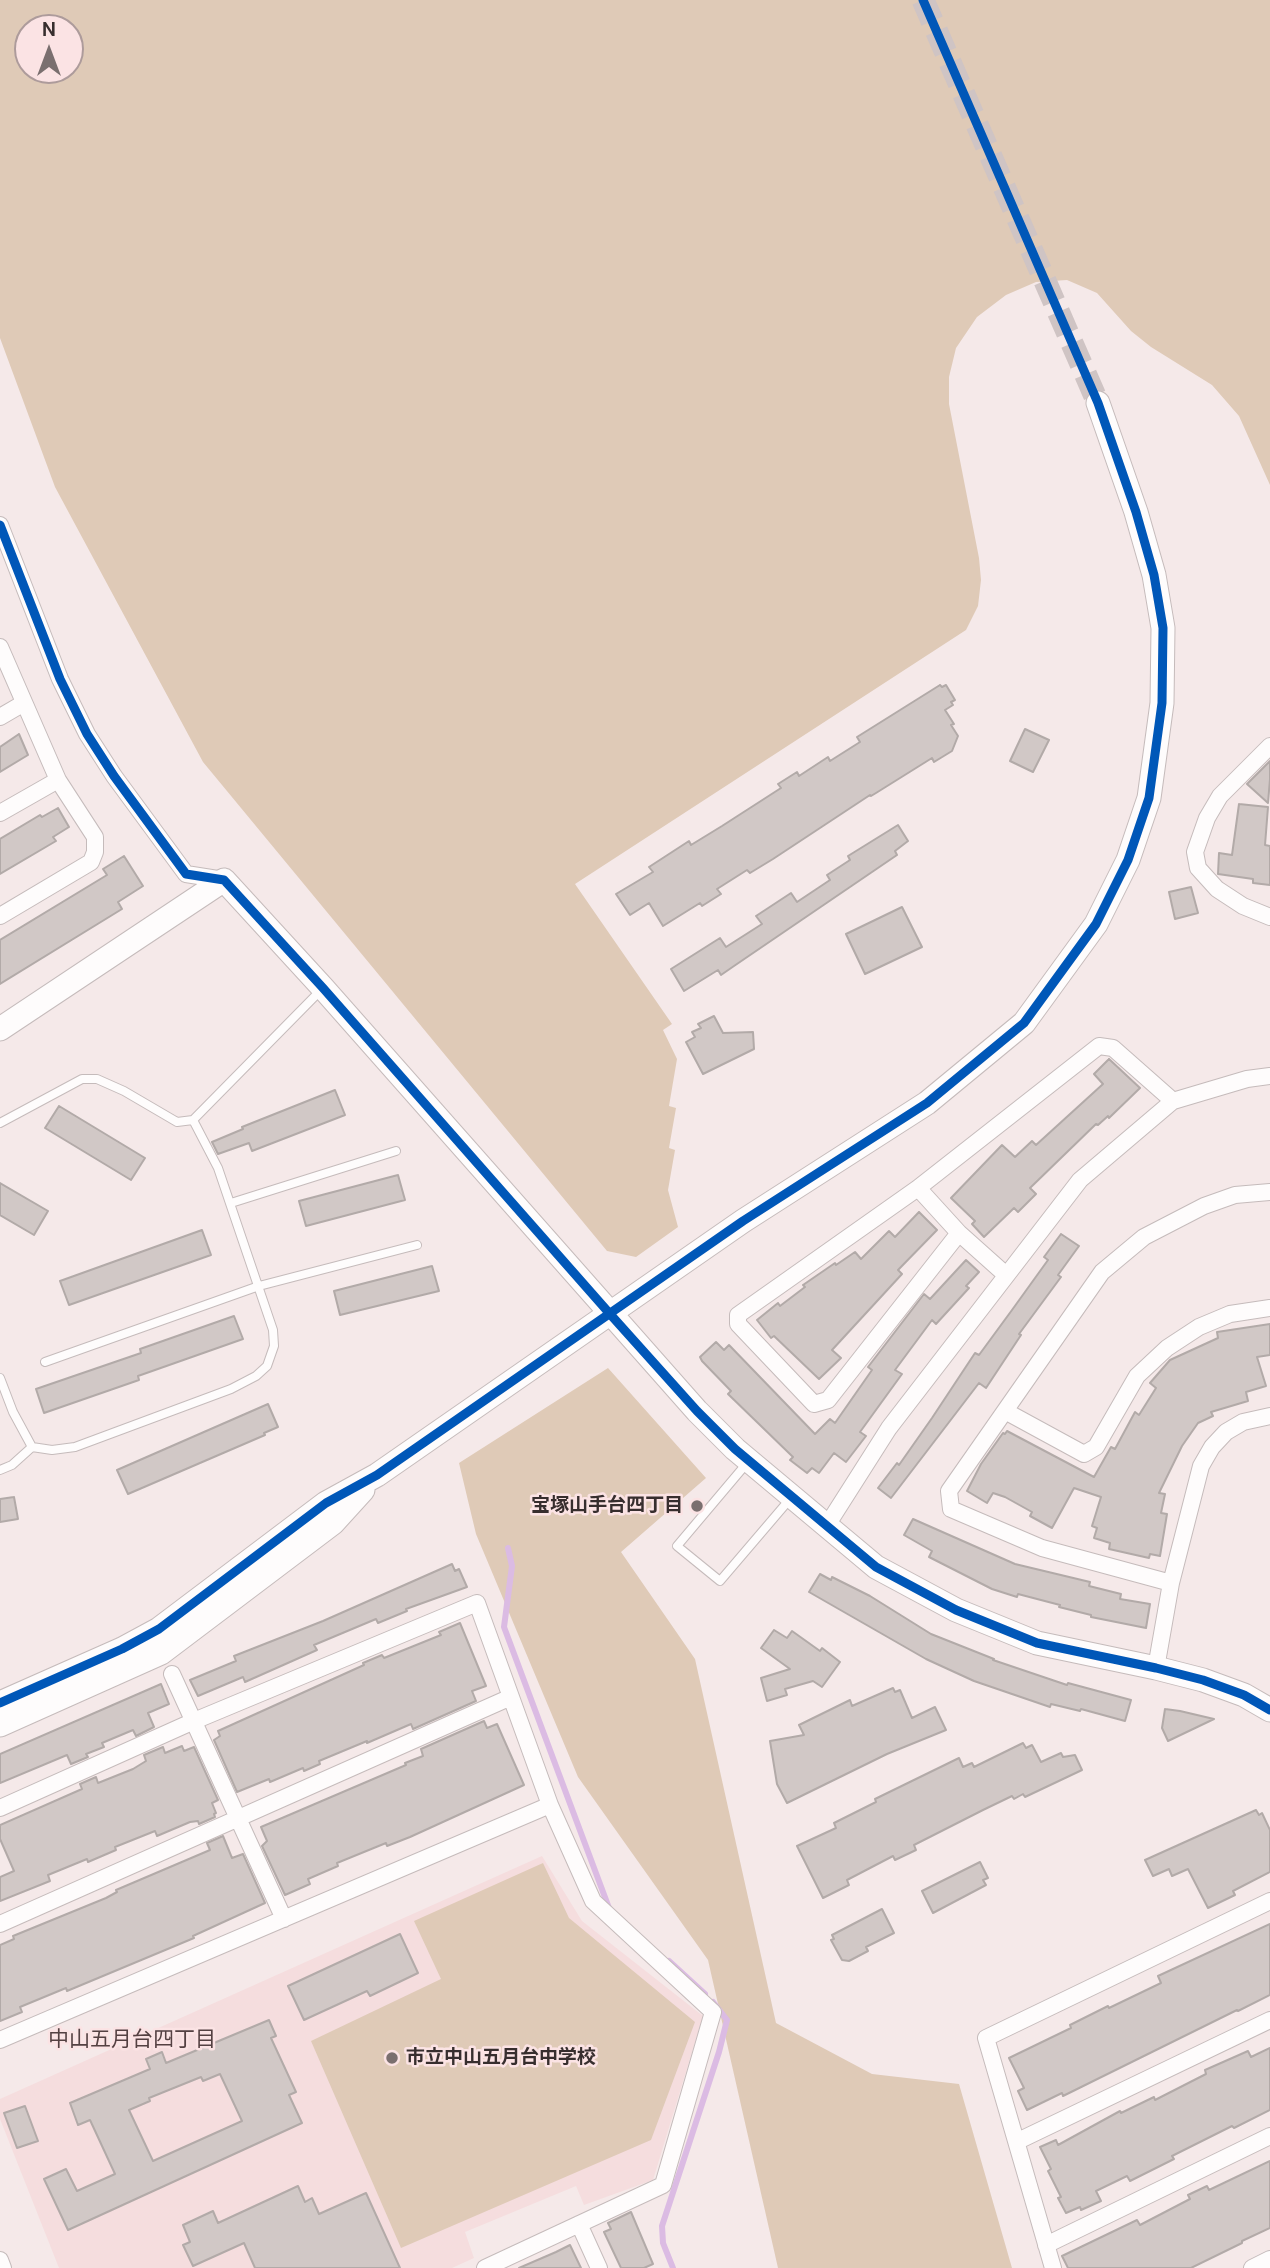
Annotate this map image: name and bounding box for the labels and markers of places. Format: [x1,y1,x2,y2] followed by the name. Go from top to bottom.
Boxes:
[531,1495,683,1517] place label: 宝塚山手台四丁目
[689,1498,705,1514] marker: 宝塚山手台四丁目
[406,2047,596,2069] place label: 市立中山五月台中学校
[384,2050,400,2066] marker: 市立中山五月台中学校

